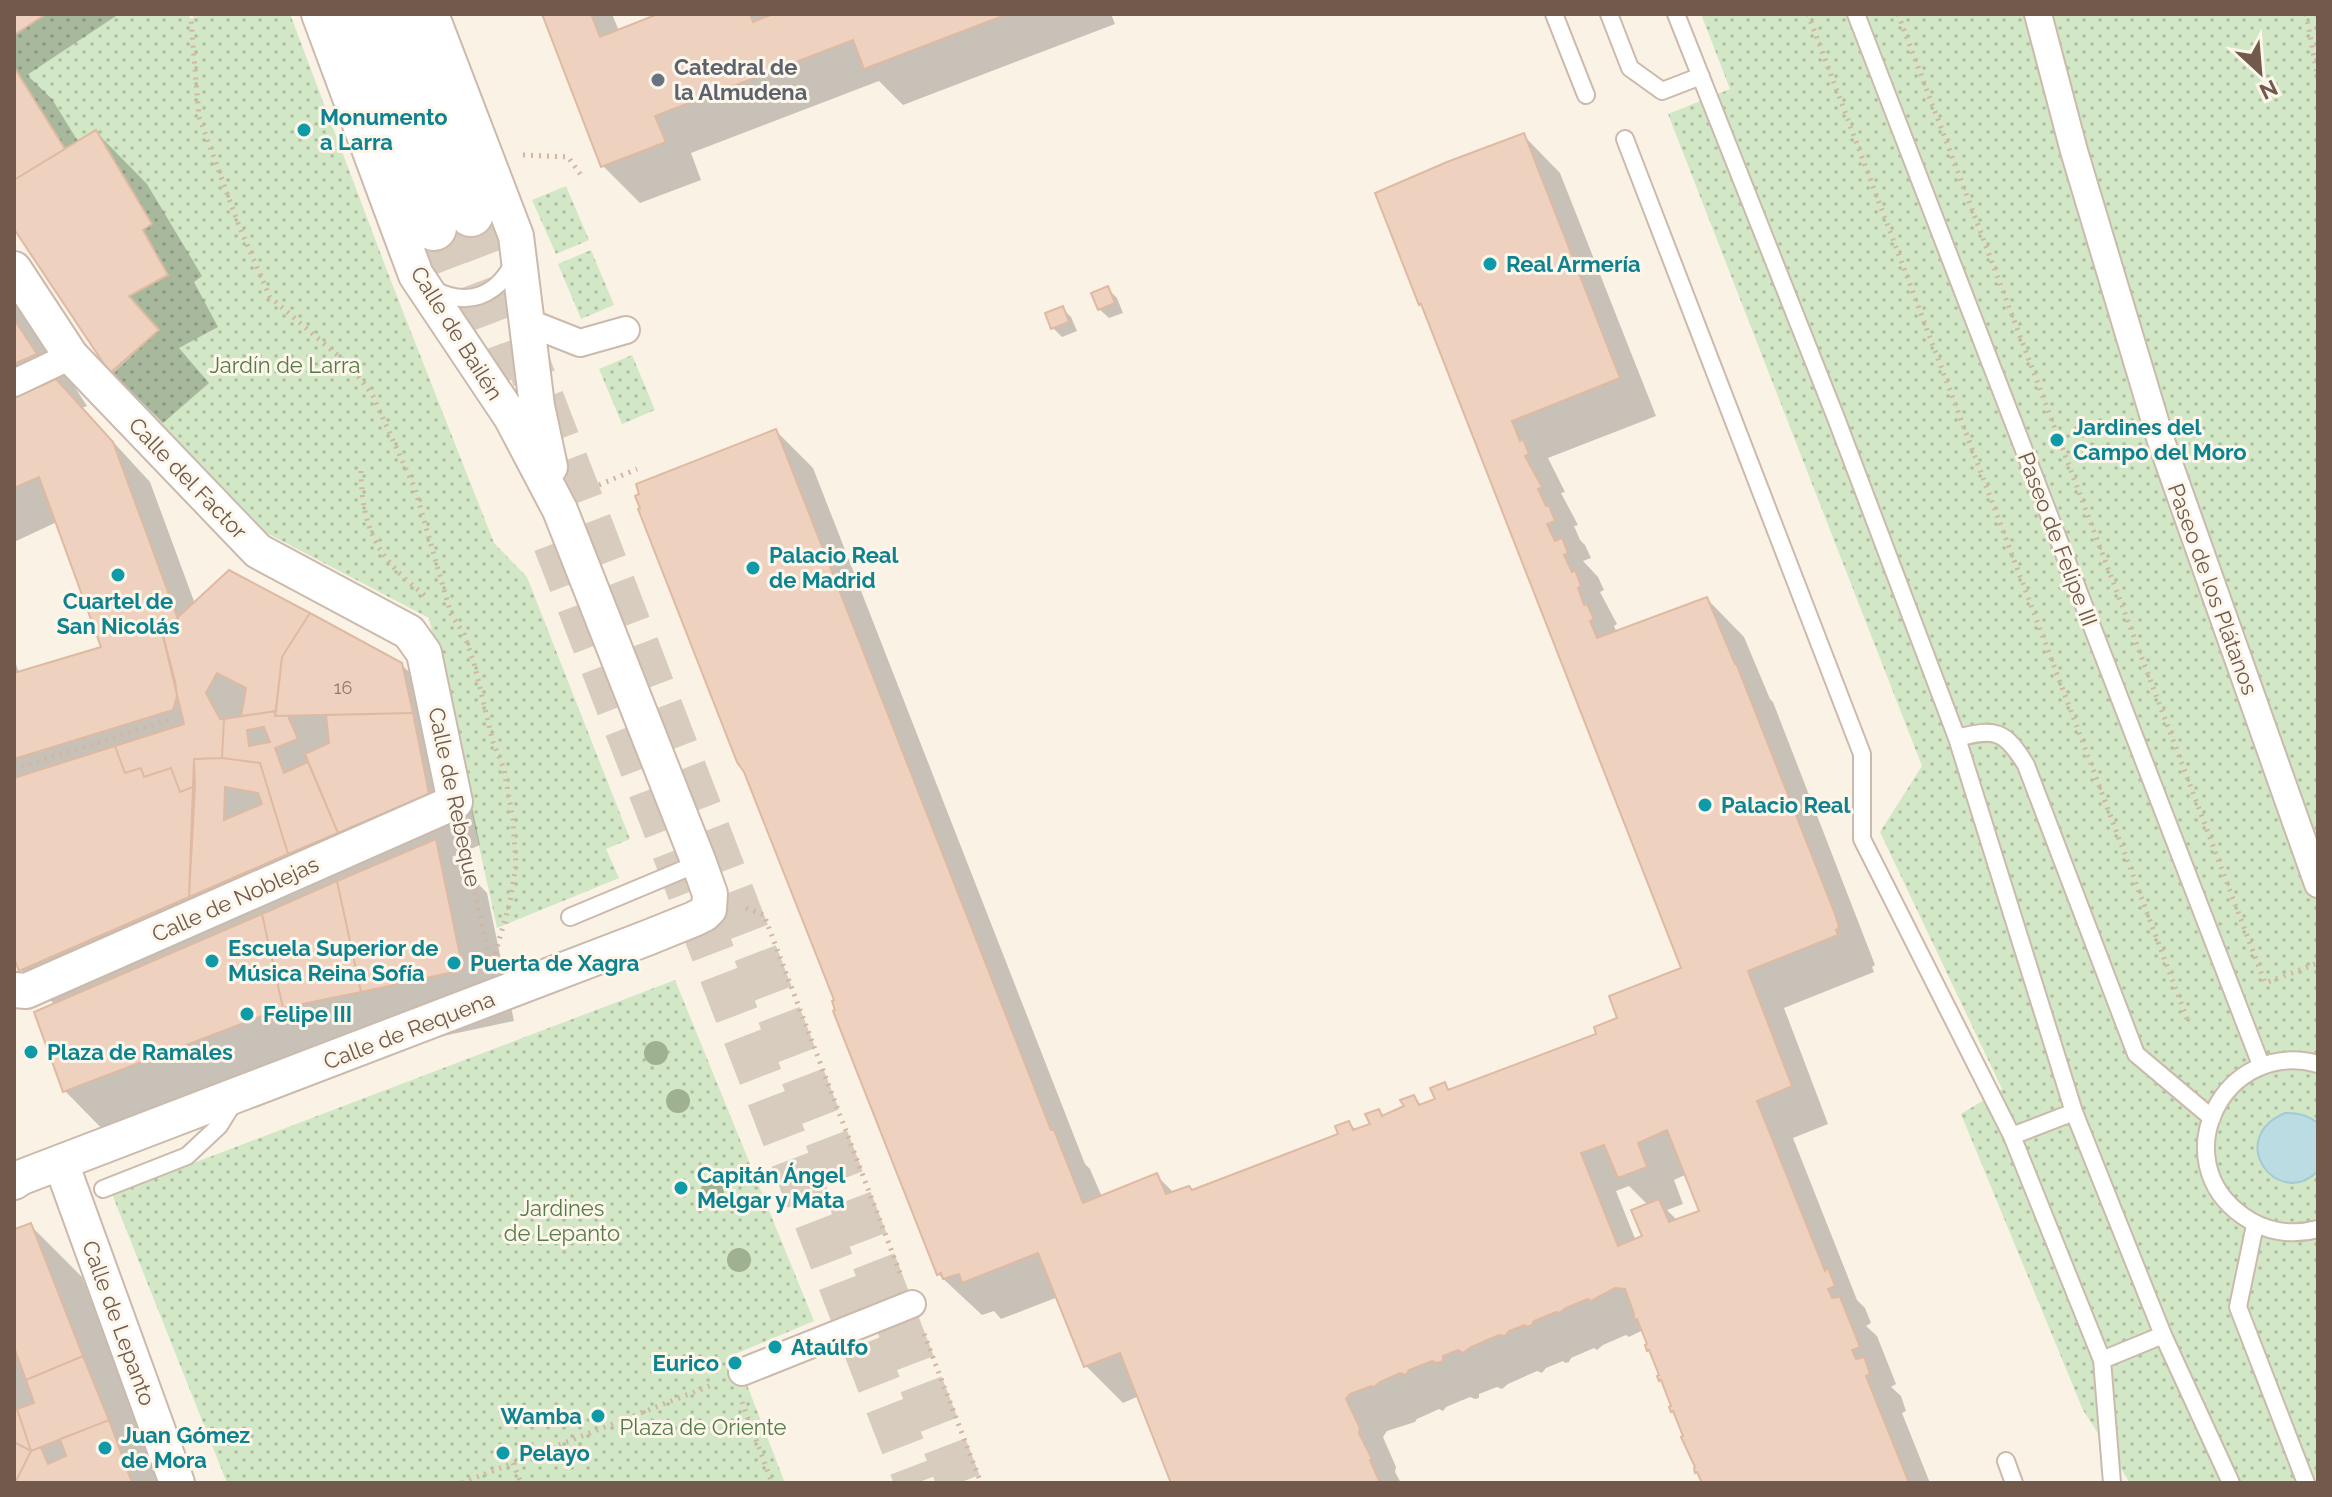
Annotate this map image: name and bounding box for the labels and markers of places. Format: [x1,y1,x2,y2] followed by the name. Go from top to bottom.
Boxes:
[674,54,807,105] place label: Catedral de la Almudena
[649,71,667,89] marker: Catedral de la Almudena
[320,104,448,155] place label: Monumento a Larra
[295,121,313,139] marker: Monumento a Larra
[1506,251,1641,277] place label: Real Armería
[1481,255,1499,273] marker: Real Armería
[2073,414,2247,465] place label: Jardines del Campo del Moro
[2048,431,2066,449] marker: Jardines del Campo del Moro
[769,542,899,593] place label: Palacio Real de Madrid
[744,559,762,577] marker: Palacio Real de Madrid
[109,566,127,584] marker: Cuartel de San Nicolás
[56,588,180,639] place label: Cuartel de San Nicolás
[1721,792,1851,818] place label: Palacio Real
[1696,796,1714,814] marker: Palacio Real
[228,935,438,986] place label: Escuela Superior de Música Reina Sofía
[470,950,639,976] place label: Puerta de Xagra
[203,952,221,970] marker: Escuela Superior de Música Reina Sofía
[445,954,463,972] marker: Puerta de Xagra
[263,1001,352,1027] place label: Felipe III
[238,1005,256,1023] marker: Felipe III
[47,1039,233,1065] place label: Plaza de Ramales
[22,1043,40,1061] marker: Plaza de Ramales
[697,1162,846,1213] place label: Capitán Ángel Melgar y Mata
[672,1179,690,1197] marker: Capitán Ángel Melgar y Mata
[791,1334,868,1360] place label: Ataúlfo
[766,1338,784,1356] marker: Ataúlfo
[653,1350,719,1376] place label: Eurico
[726,1354,744,1372] marker: Eurico
[500,1403,582,1429] place label: Wamba
[589,1407,607,1425] marker: Wamba
[121,1422,250,1473] place label: Juan Gómez de Mora
[96,1439,114,1457] marker: Juan Gómez de Mora
[519,1440,590,1466] place label: Pelayo
[494,1444,512,1462] marker: Pelayo

